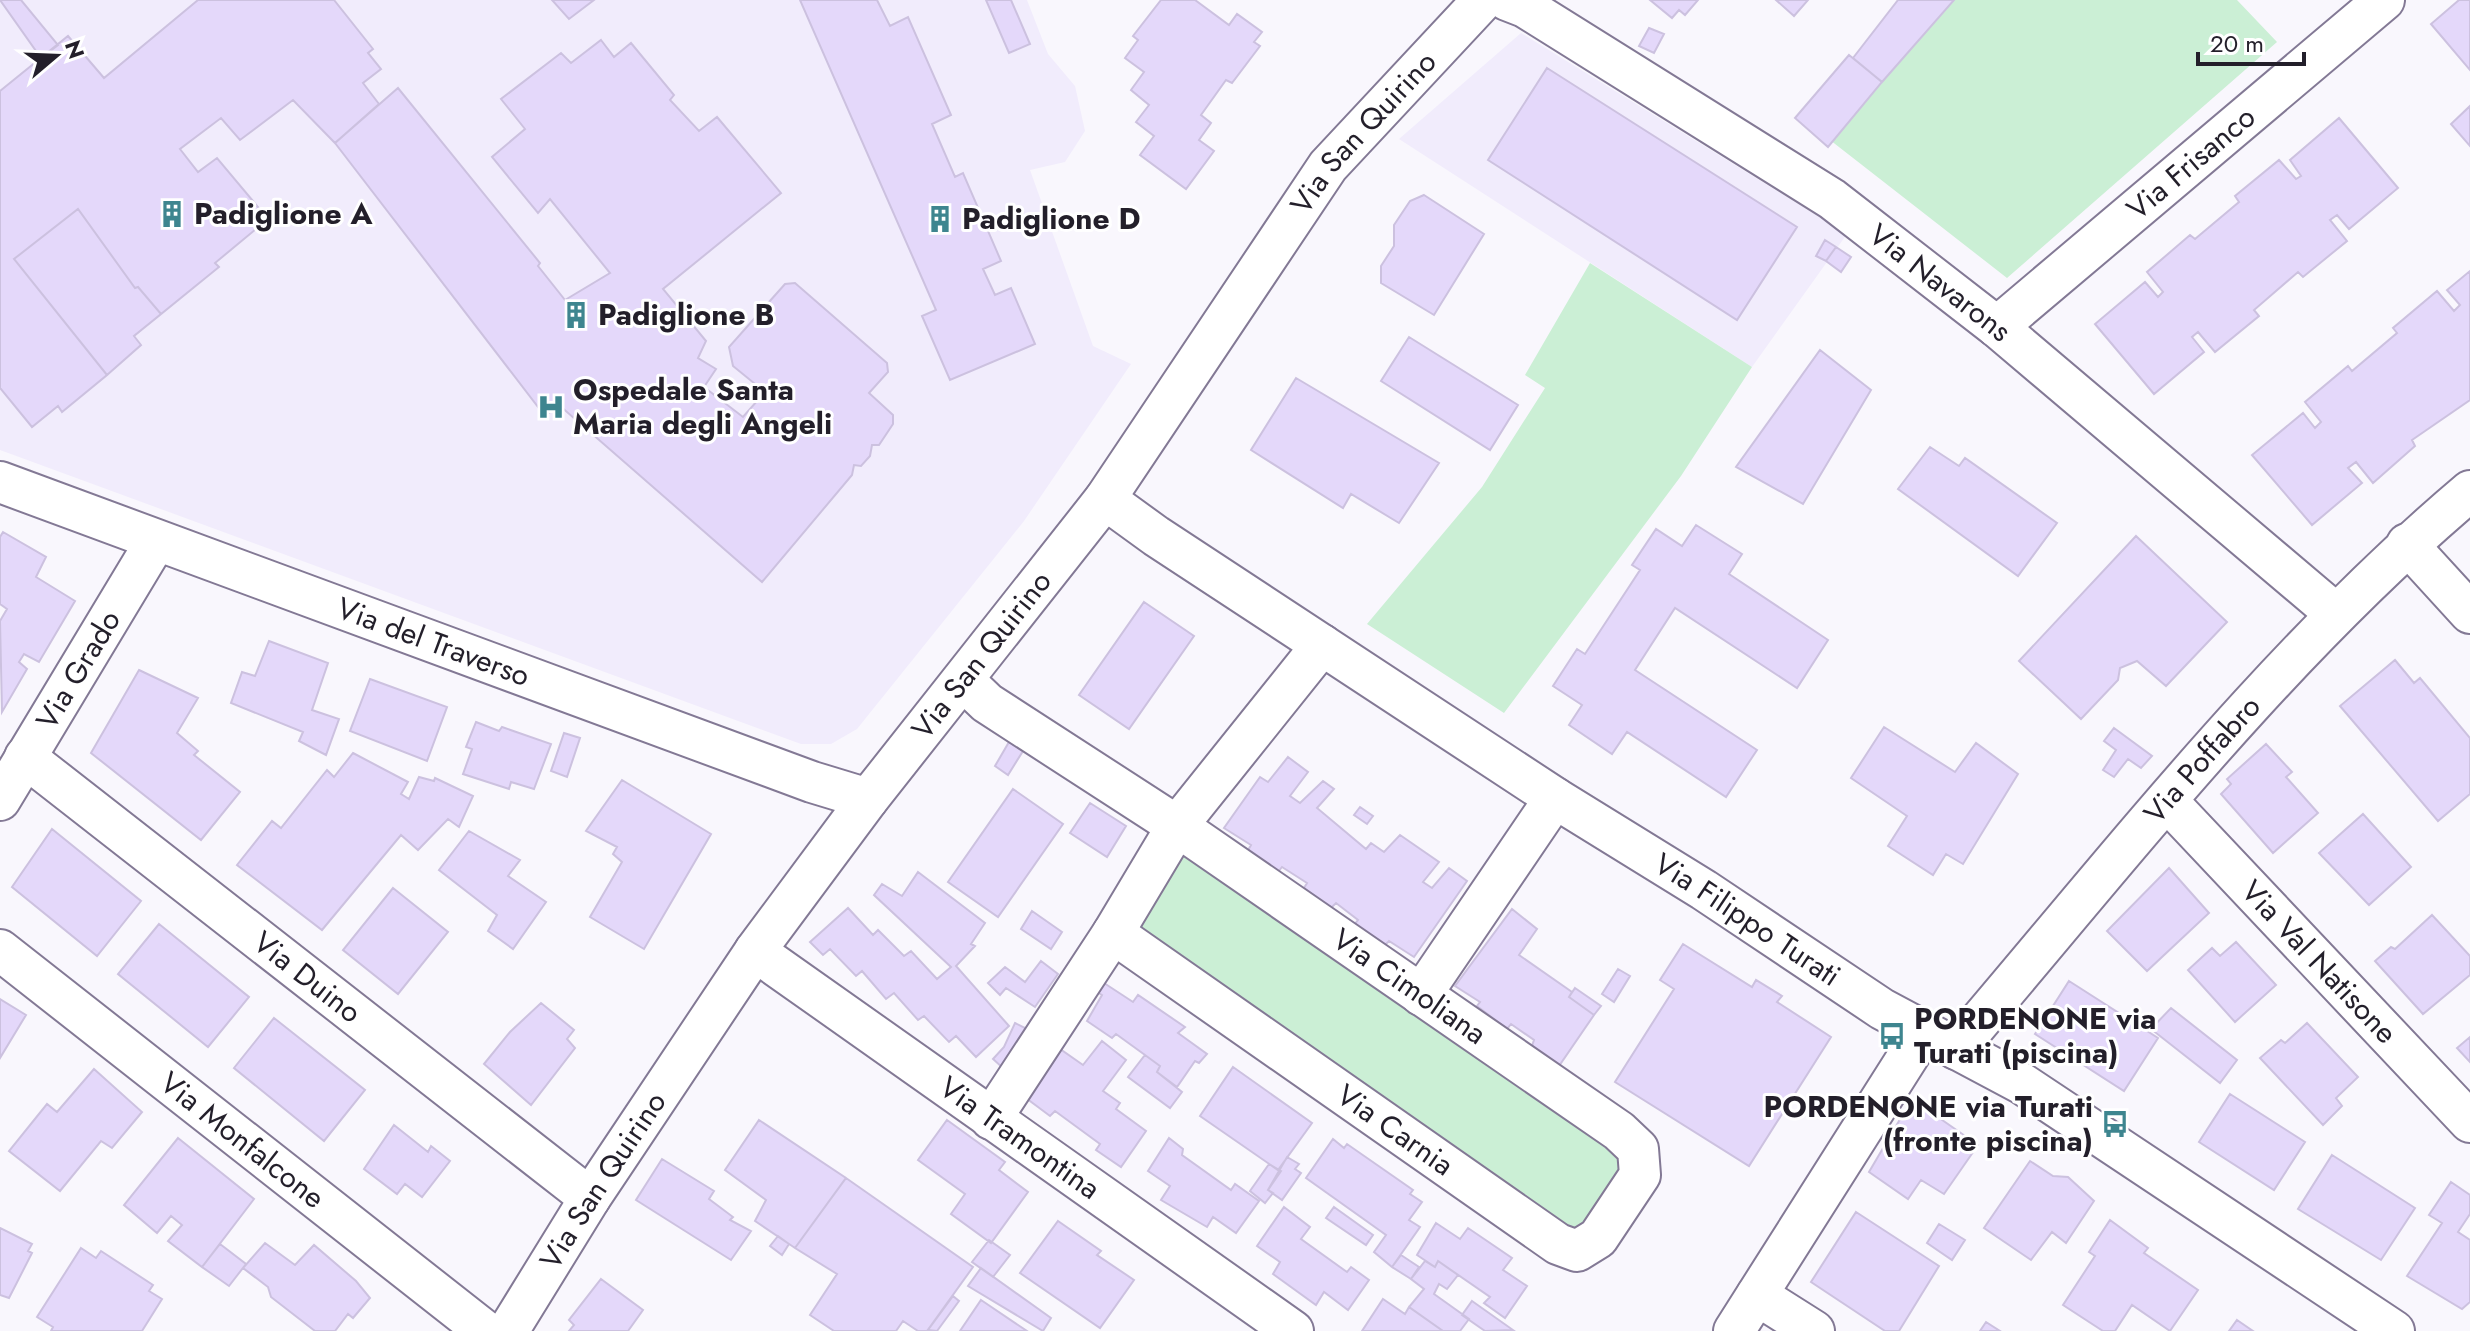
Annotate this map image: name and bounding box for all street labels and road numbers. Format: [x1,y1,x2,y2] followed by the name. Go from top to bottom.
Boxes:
[1280,41,1446,222] street label: Via San Quirino
[2117,96,2264,230] street label: Via Frisanco
[1860,213,2021,351] street label: Via Navarons
[901,561,1061,748] street label: Via San Quirino
[331,586,536,697] street label: Via del Traverso
[25,602,131,737] street label: Via Grado
[2133,686,2270,833] street label: Via Poffabro
[1646,842,1849,996] street label: Via Filippo Turati
[2231,870,2407,1053] street label: Via Val Natisone
[1324,918,1495,1054] street label: Via Cimoliana
[244,921,371,1033] street label: Via Duino
[151,1061,334,1218] street label: Via Monfalcone
[931,1066,1109,1209] street label: Via Tramontina
[1328,1073,1463,1186] street label: Via Carnia
[529,1083,676,1277] street label: Via San Quirino

